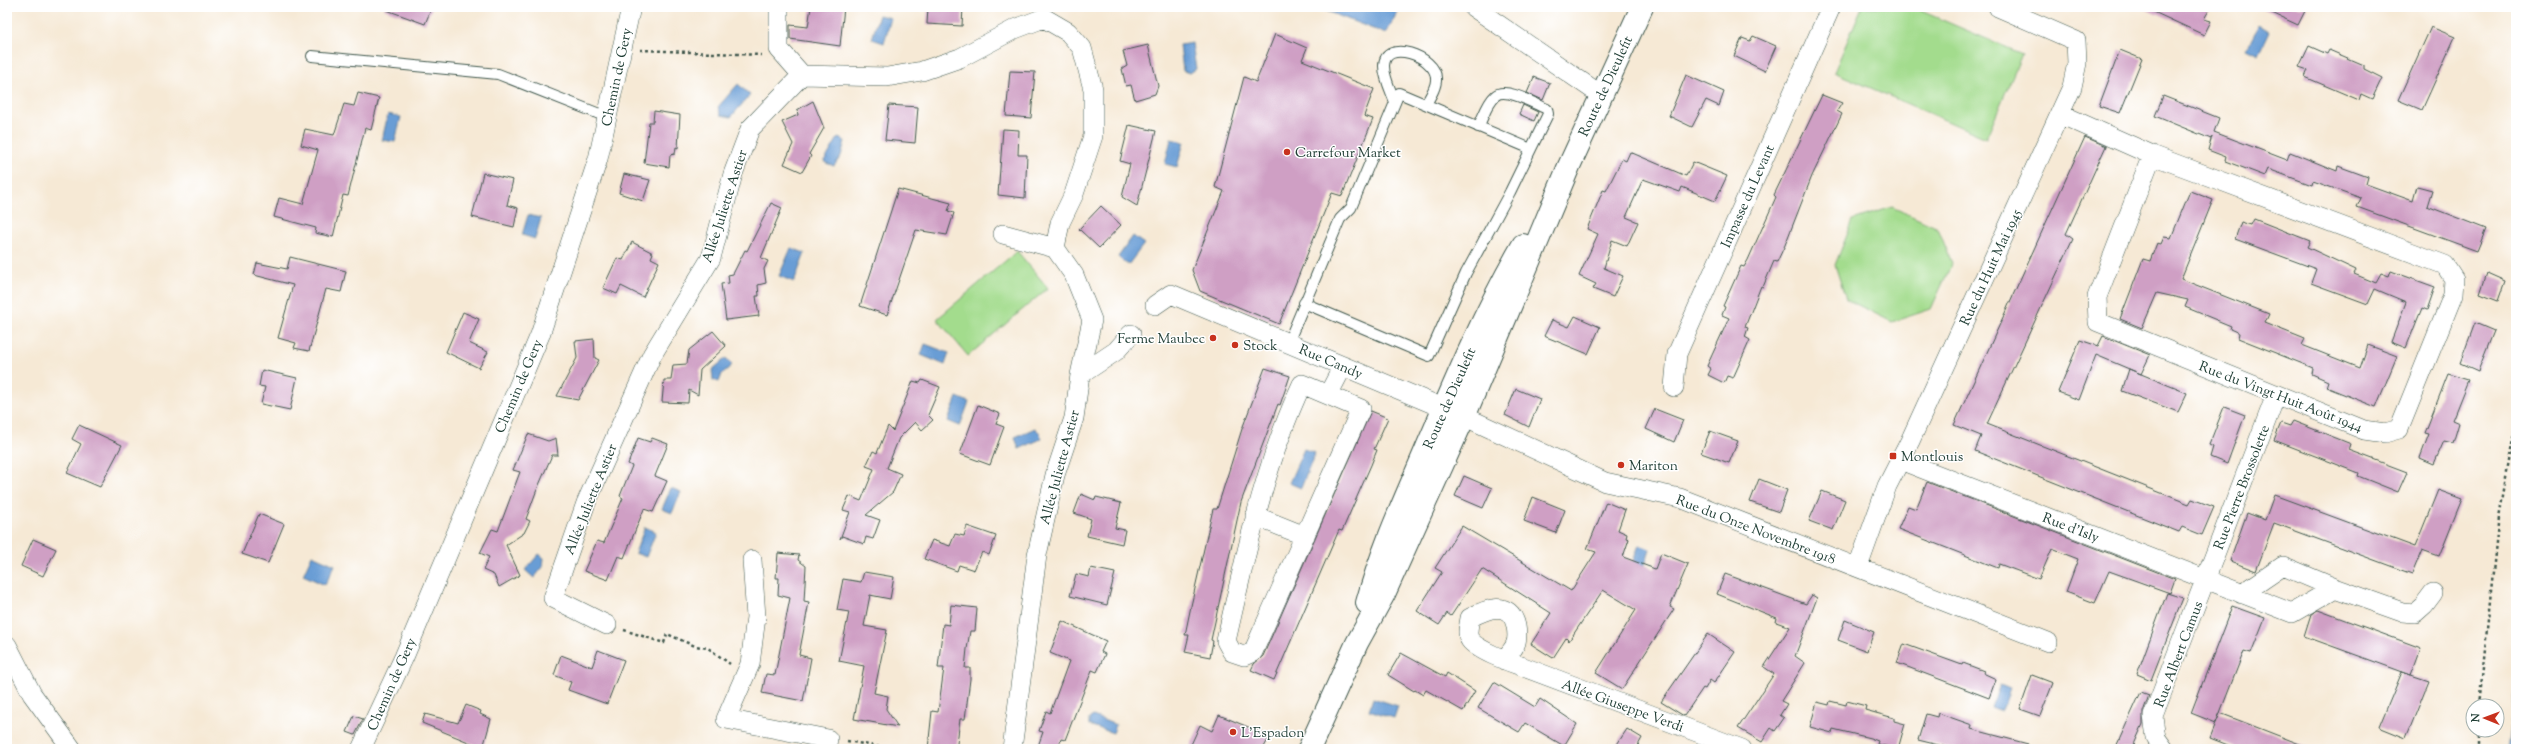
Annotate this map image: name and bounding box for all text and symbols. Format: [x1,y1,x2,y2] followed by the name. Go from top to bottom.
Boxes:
[598,26,638,128] street label: Chemin de Gery
[1575,33,1639,141] street label: Route de Dieulefit
[1717,142,1781,252] street label: Impasse du Levant
[1295,144,1401,164] place label: Carrefour Market
[698,147,754,266] street label: Allée Juliette Astier
[1282,147,1292,157] marker: Carrefour Market
[1956,206,2028,329] street label: Rue du Huit Mai 1945
[1117,330,1205,350] place label: Ferme Maubec
[1208,333,1218,343] marker: Ferme Maubec
[491,337,549,437] street label: Chemin de Gery
[1243,337,1278,357] place label: Stock
[1230,340,1240,350] marker: Stock
[1295,340,1365,385] street label: Rue Candy
[1419,345,1482,453] street label: Route de Dieulefit
[2196,357,2365,438] street label: Rue du Vingt Huit Août 1944
[1036,407,1086,527] street label: Allée Juliette Astier
[2210,423,2276,553] street label: Rue Pierre Brossolette
[561,441,623,558] street label: Allée Juliette Astier
[1901,448,1963,468] place label: Montlouis
[1888,451,1898,461] marker: Montlouis
[1629,457,1678,477] place label: Mariton
[1616,460,1626,470] marker: Mariton
[1672,491,1838,571] street label: Rue du Onze Novembre 1918
[2039,509,2102,549] street label: Rue d'Isly
[2150,599,2209,711] street label: Rue Albert Camus
[363,635,422,735] street label: Chemin de Gery
[1558,675,1686,738] street label: Allée Giuseppe Verdi
[2465,698,2505,738] north arrow
[2468,713,2484,723] text: N
[1241,724,1304,744] place label: L'Espadon
[1228,727,1238,737] marker: L'Espadon

